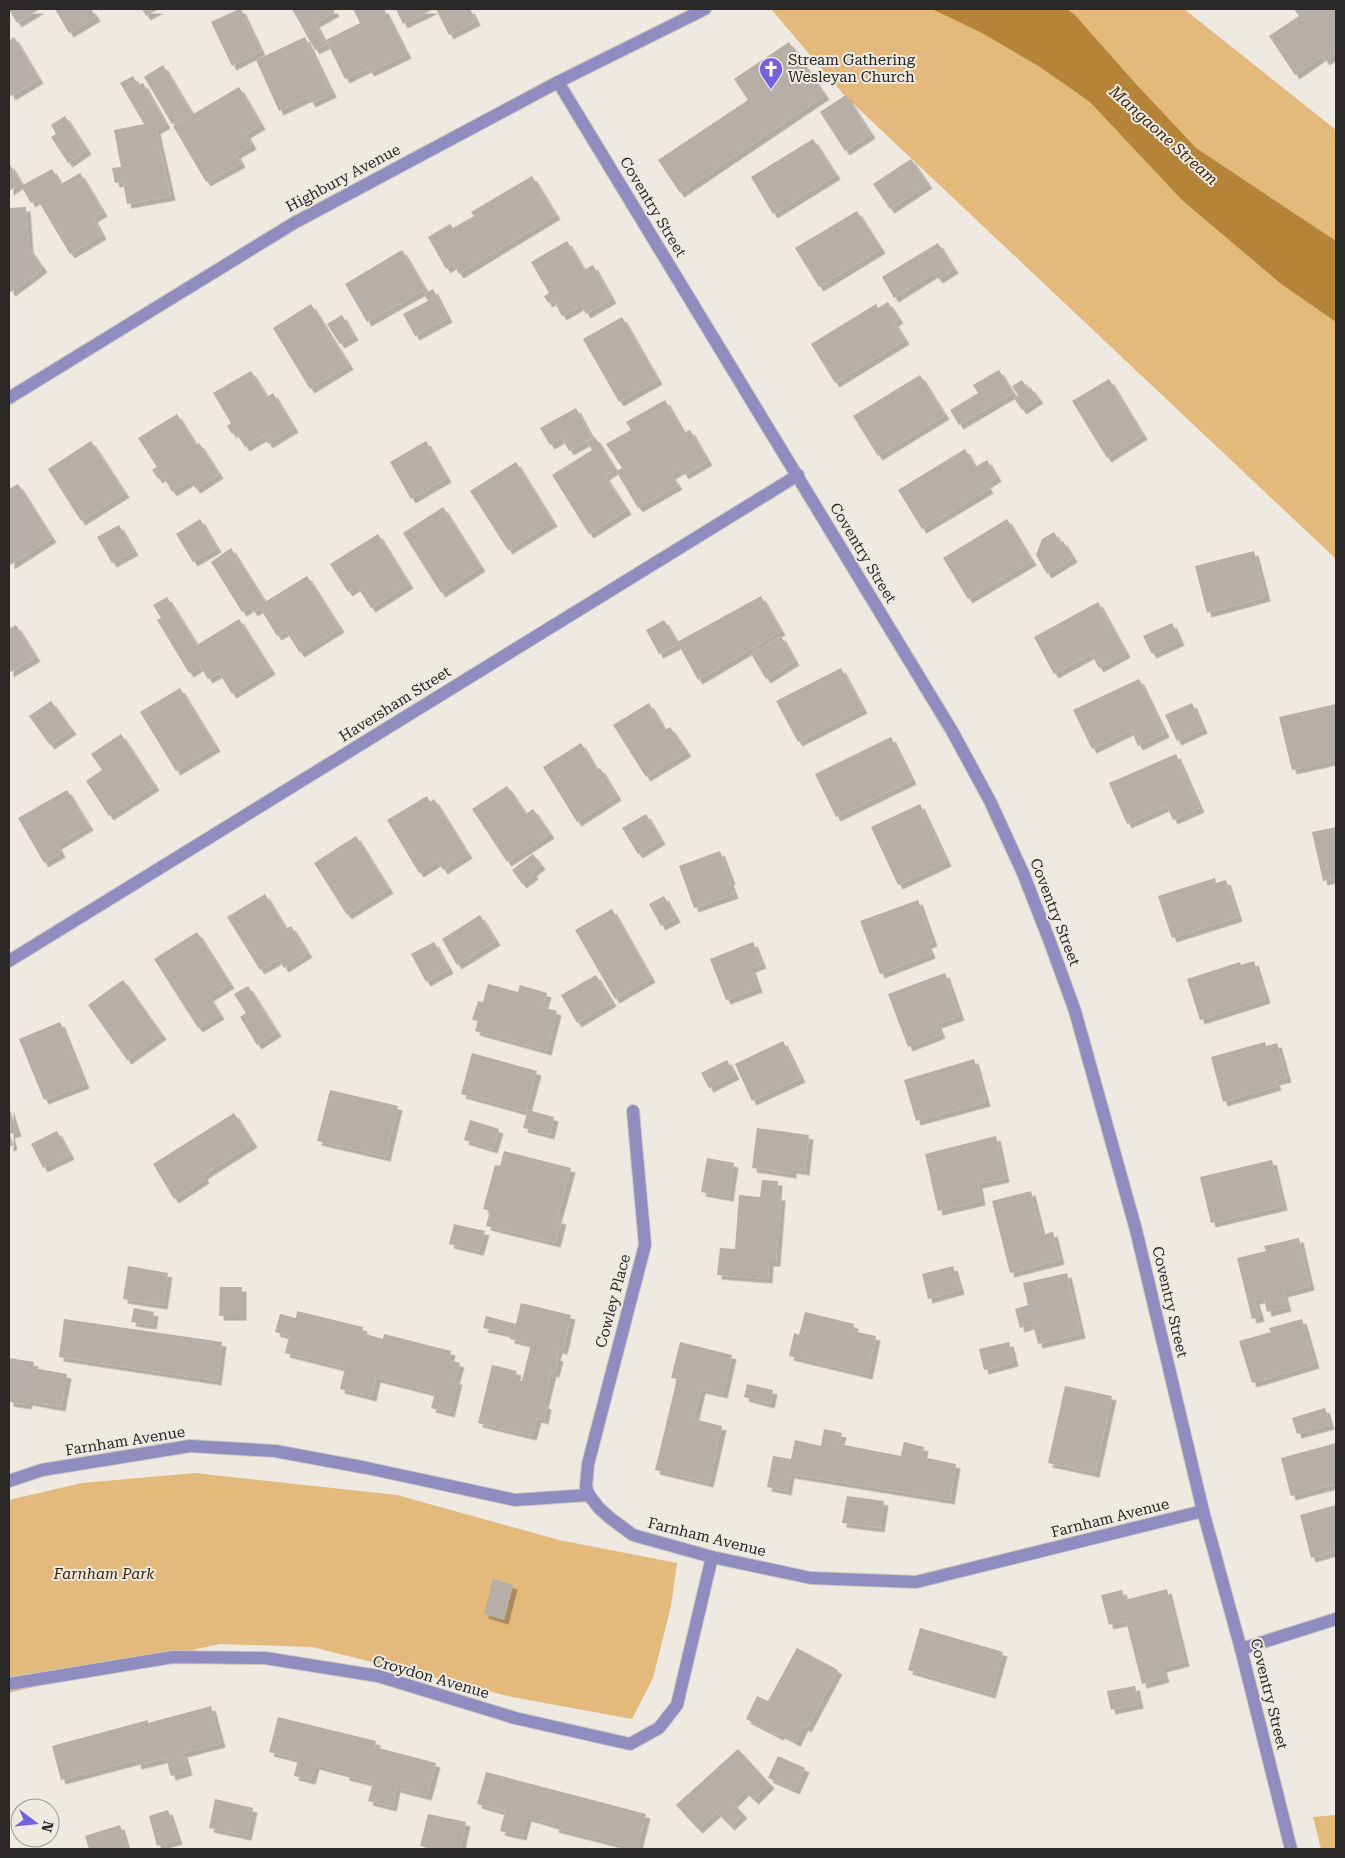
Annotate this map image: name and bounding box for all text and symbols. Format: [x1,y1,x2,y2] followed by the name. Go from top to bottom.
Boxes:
[788,51,916,86] place label: Stream Gathering Wesleyan Church
[758,56,784,90] church icon: Stream Gathering Wesleyan Church
[1105,81,1222,189] water label: Mangaone Stream
[283,140,403,216] street label: Highbury Avenue
[616,154,690,261] street label: Coventry Street
[826,500,900,607] street label: Coventry Street
[336,662,455,746] street label: Haversham Street
[1026,856,1084,969] street label: Coventry Street
[1148,1245,1192,1360] street label: Coventry Street
[592,1252,634,1350] street label: Cowley Place
[64,1423,186,1459] street label: Farnham Avenue
[1049,1495,1171,1541] street label: Farnham Avenue
[646,1514,768,1560] street label: Farnham Avenue
[53,1565,155,1583] park label: Farnham Park
[1247,1637,1292,1752] street label: Coventry Street
[371,1652,491,1702] street label: Croydon Avenue
[10,1798,60,1848] north arrow
[38,1819,57,1834] text: N

